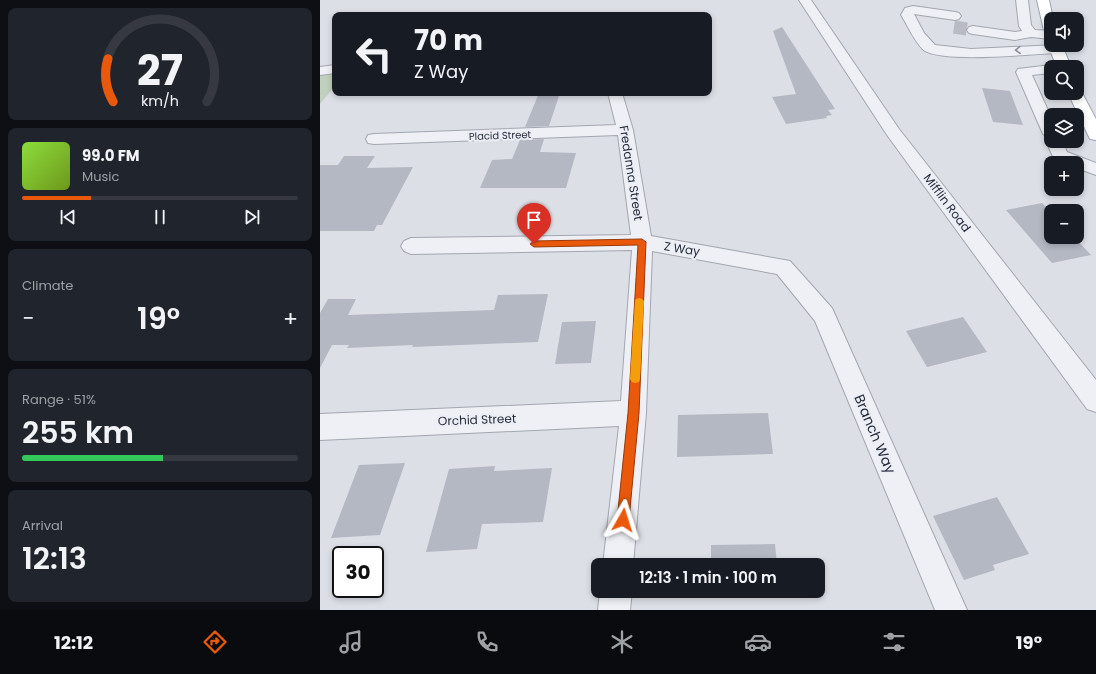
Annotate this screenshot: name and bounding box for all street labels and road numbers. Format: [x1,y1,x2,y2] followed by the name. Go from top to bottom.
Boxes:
[616,124,647,222] street label: Fredanna Street
[469,127,532,144] street label: Placid Street
[920,170,975,235] street label: Mifflin Road
[663,237,702,260] street label: Z Way
[849,391,901,477] street label: Branch Way
[438,410,516,429] street label: Orchid Street

